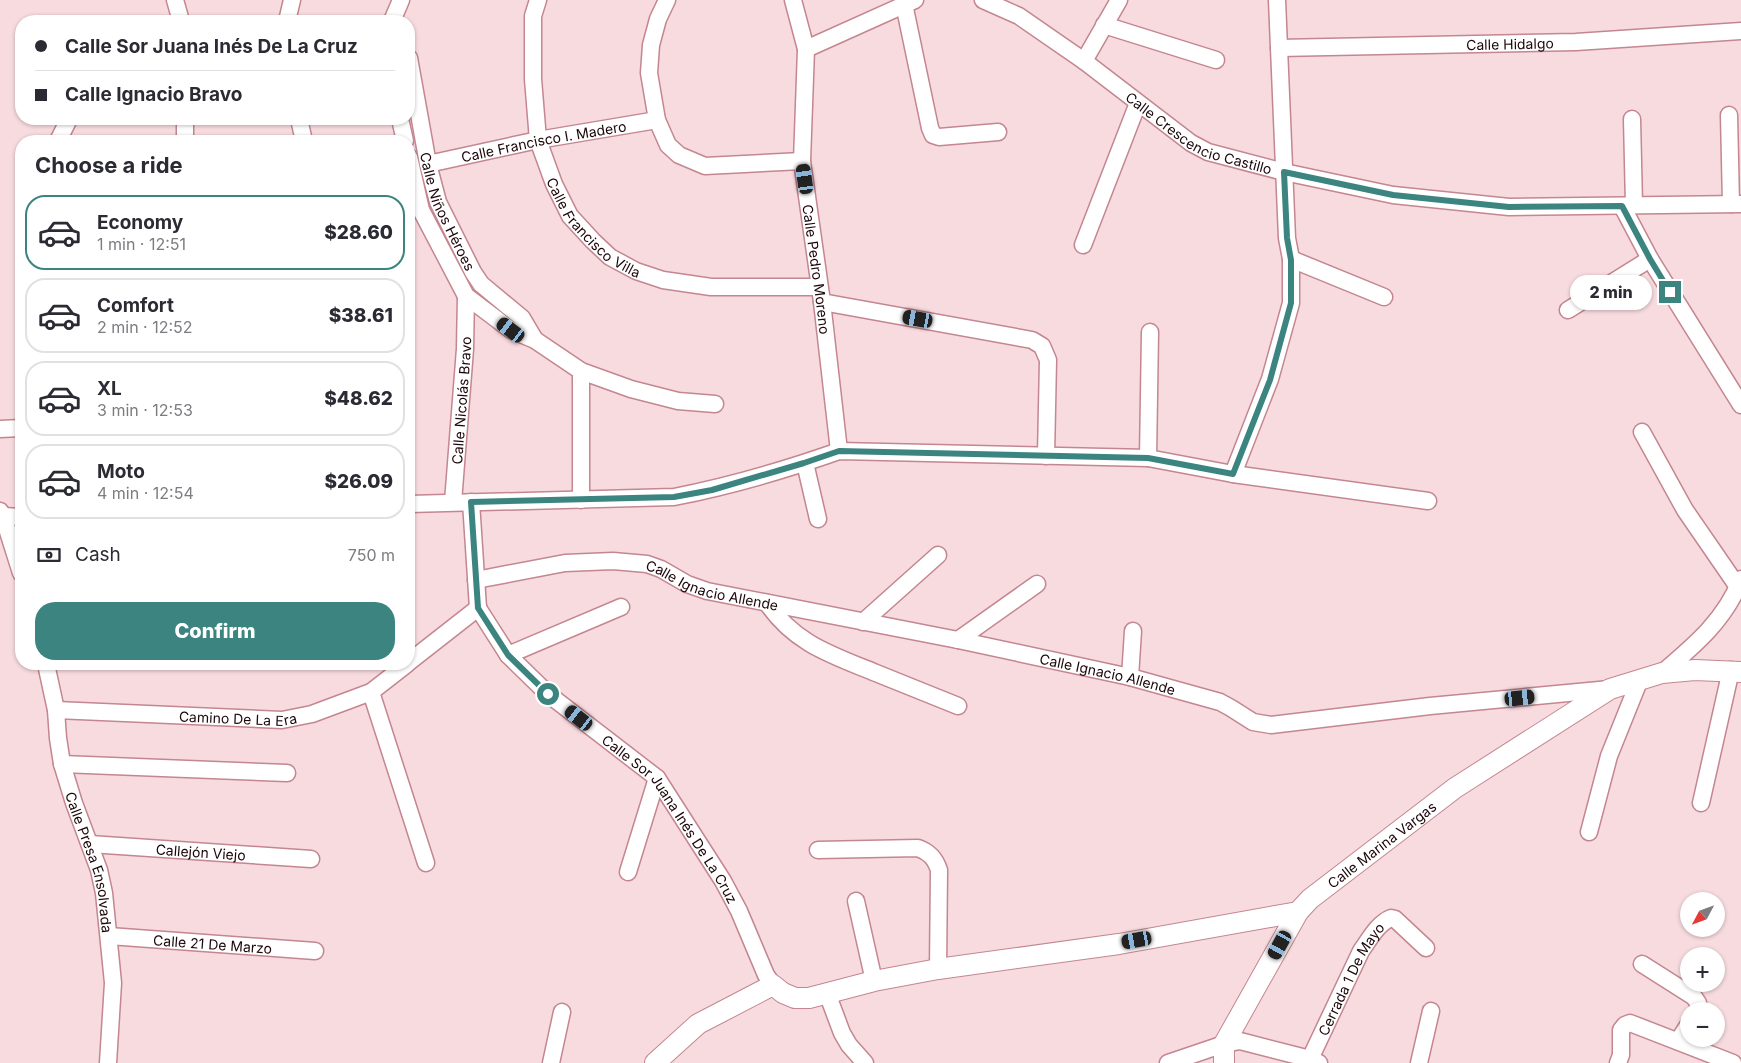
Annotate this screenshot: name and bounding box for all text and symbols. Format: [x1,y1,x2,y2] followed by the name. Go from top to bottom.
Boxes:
[1466,34,1554,53] street label: Calle Hidalgo
[65,35,358,58] text: Calle Sor Juana Inés De La Cruz
[65,83,242,106] text: Calle Ignacio Bravo
[1123,88,1274,177] street label: Calle Crescencio Castillo
[459,117,628,165] street label: Calle Francisco I. Madero
[418,151,479,273] street label: Calle Niños Héroes
[35,152,183,178] text: Choose a ride
[795,163,814,195] car
[544,175,643,280] street label: Calle Francisco Villa
[800,203,834,335] street label: Calle Pedro Moreno
[37,210,82,255] icon: car
[97,211,183,234] text: Economy
[324,221,393,244] text: $28.60
[97,234,186,254] text: 1 min · 12:51
[1570,274,1652,310] callout: 2 min
[1659,281,1681,303] route end
[1589,282,1633,302] text: 2 min
[37,293,82,338] icon: car
[97,294,174,317] text: Comfort
[329,304,393,327] text: $38.61
[901,309,934,329] car
[494,315,527,345] car
[97,317,193,337] text: 2 min · 12:52
[447,336,474,465] street label: Calle Nicolás Bravo
[37,376,82,421] icon: car
[97,377,122,400] text: XL
[324,387,393,410] text: $48.62
[97,400,193,420] text: 3 min · 12:53
[37,459,82,504] icon: car
[97,460,145,483] text: Moto
[324,470,393,493] text: $26.09
[97,483,194,503] text: 4 min · 12:54
[35,541,63,569] icon: cash
[75,543,121,566] text: Cash
[348,545,395,565] text: 750 m
[644,556,780,613] street label: Calle Ignacio Allende
[35,602,395,660] button: Confirm
[1038,649,1177,698] street label: Calle Ignacio Allende
[537,683,559,705] route start
[1504,689,1535,707] car
[562,703,595,733] car
[179,707,298,729] street label: Camino De La Era
[599,731,742,906] street label: Calle Sor Juana Inés De La Cruz
[62,790,116,934] street label: Calle Presa Ensolvada
[1324,797,1439,891] street label: Calle Marina Vargas
[155,840,246,863] street label: Callejón Viejo
[1680,892,1725,938] north arrow
[1680,892,1725,1047] map controls
[1314,919,1387,1038] street label: Cerrada 1 De Mayo
[1266,928,1293,962] car
[1120,930,1153,950] car
[153,931,273,956] street label: Calle 21 De Marzo
[1680,947,1725,992] button: +
[1680,1002,1725,1047] button: −

